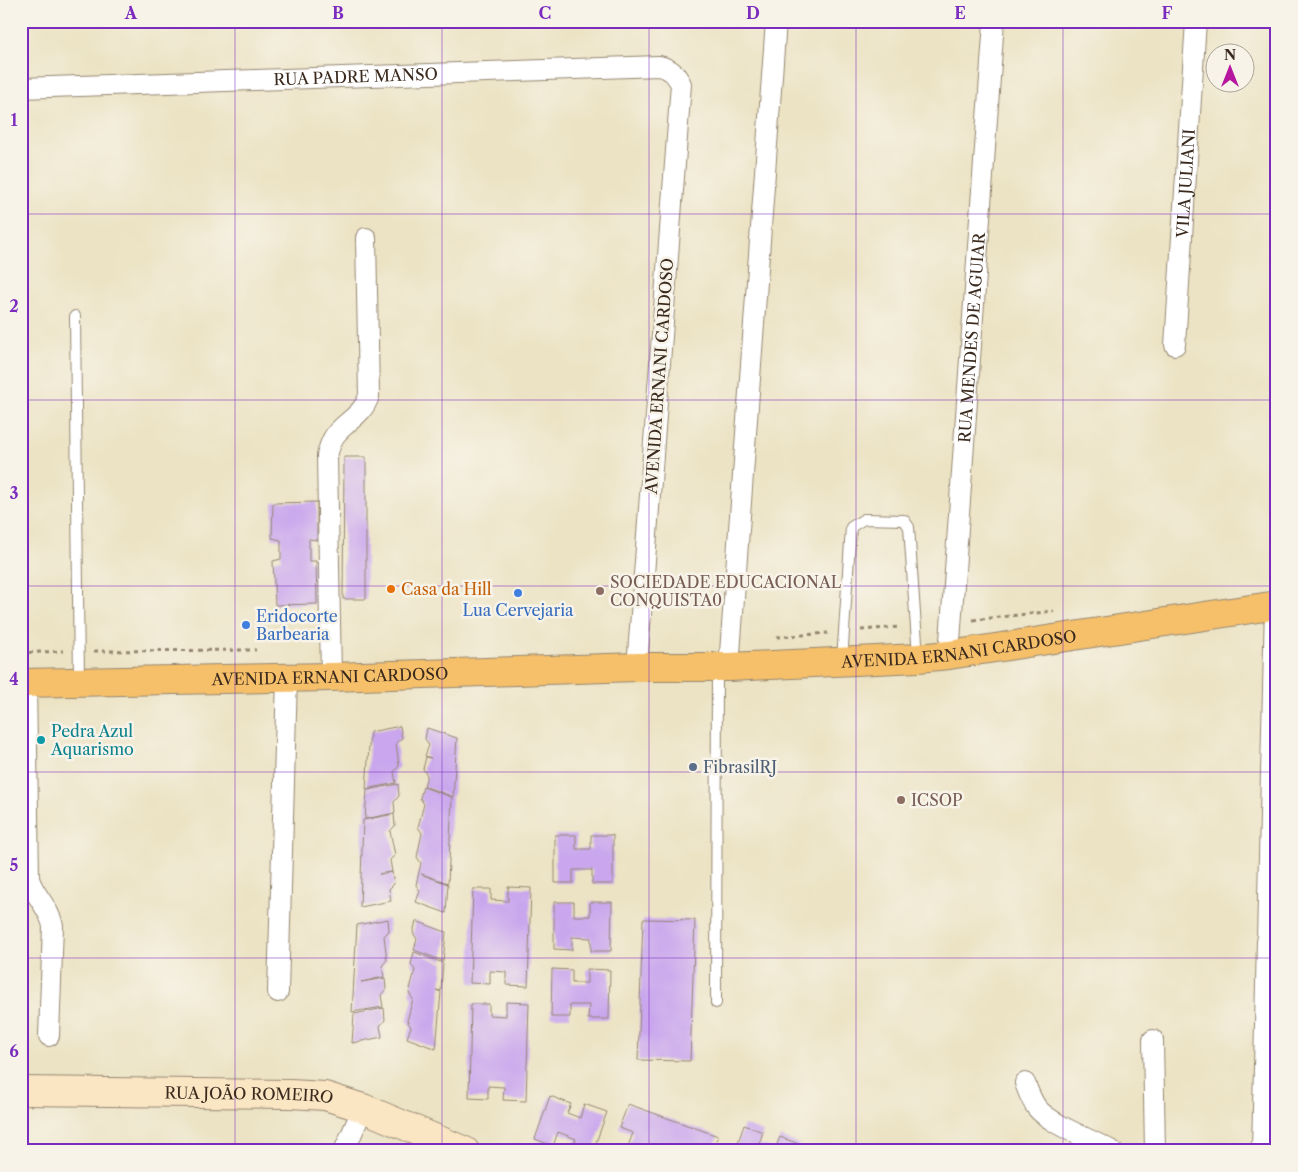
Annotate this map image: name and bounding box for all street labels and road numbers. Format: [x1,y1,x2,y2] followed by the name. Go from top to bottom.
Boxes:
[273,64,438,89] street label: RUA PADRE MANSO
[1172,128,1199,240] street label: VILA JULIANI
[954,231,989,444] street label: RUA MENDES DE AGUIAR
[641,257,677,496] street label: AVENIDA ERNANI CARDOSO
[840,626,1078,672] street label: AVENIDA ERNANI CARDOSO
[210,663,449,689] street label: AVENIDA ERNANI CARDOSO
[164,1082,336,1108] street label: RUA JOÃO ROMEIRO

